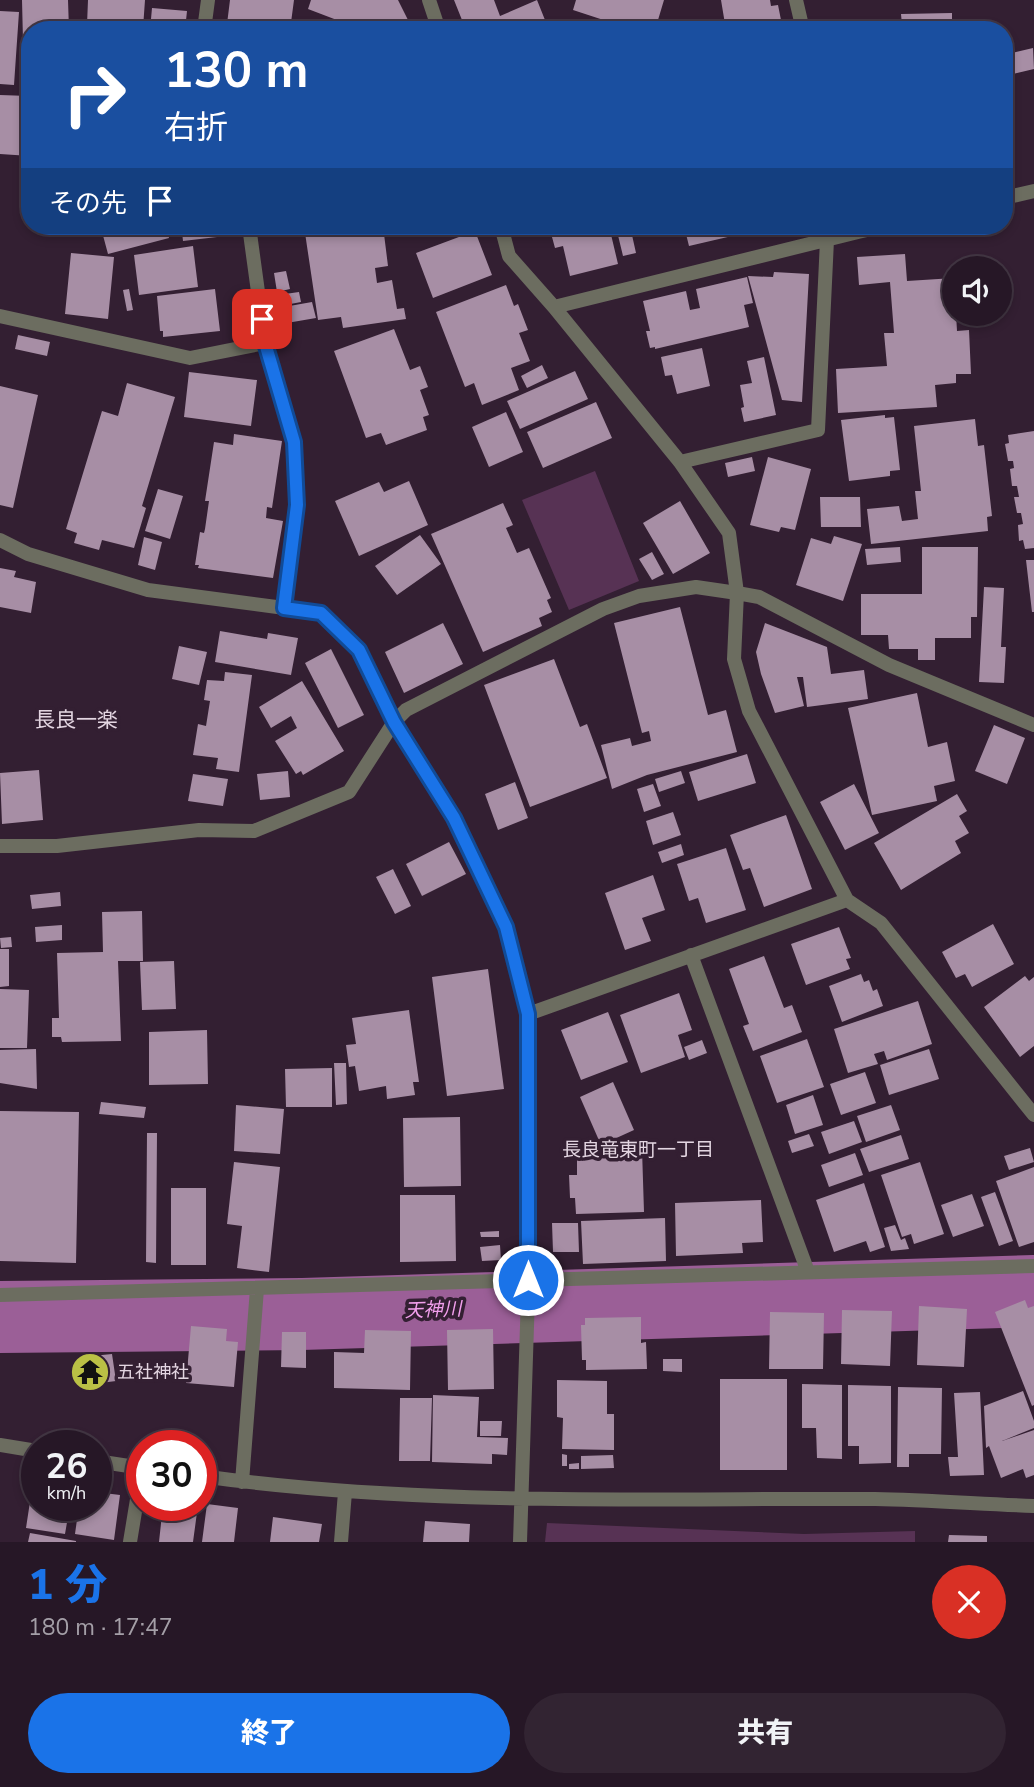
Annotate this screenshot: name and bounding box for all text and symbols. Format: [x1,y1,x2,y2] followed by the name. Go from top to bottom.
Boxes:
[164,37,308,104] text: 130 m
[49,49,140,140] icon: right
[164,106,228,149] text: 右折
[141,182,179,220] icon: arrive
[49,186,127,221] text: その先
[942,256,1012,326] map controls
[942,256,1012,326] button: sound
[232,289,292,349] pin
[243,300,281,338] icon: arrive
[34,706,118,734] district label: 長良一楽
[562,1137,714,1163] district label: 長良竜東町一丁目
[491,1243,565,1317] position arrow
[404,1296,464,1324] water label: 天神川
[69,1351,111,1393] temple icon: 五社神社
[117,1360,189,1384] place label: 五社神社
[126,1430,217,1521] speed limit sign: 30
[45,1443,88,1490] text: 26
[47,1481,86,1505] text: km/h
[28,1557,107,1614] text: 1 分
[932,1565,1006,1639] button: close
[28,1612,173,1643] text: 180 m · 17:47
[28,1693,510,1773] button: 終了
[524,1693,1006,1773] button: 共有

